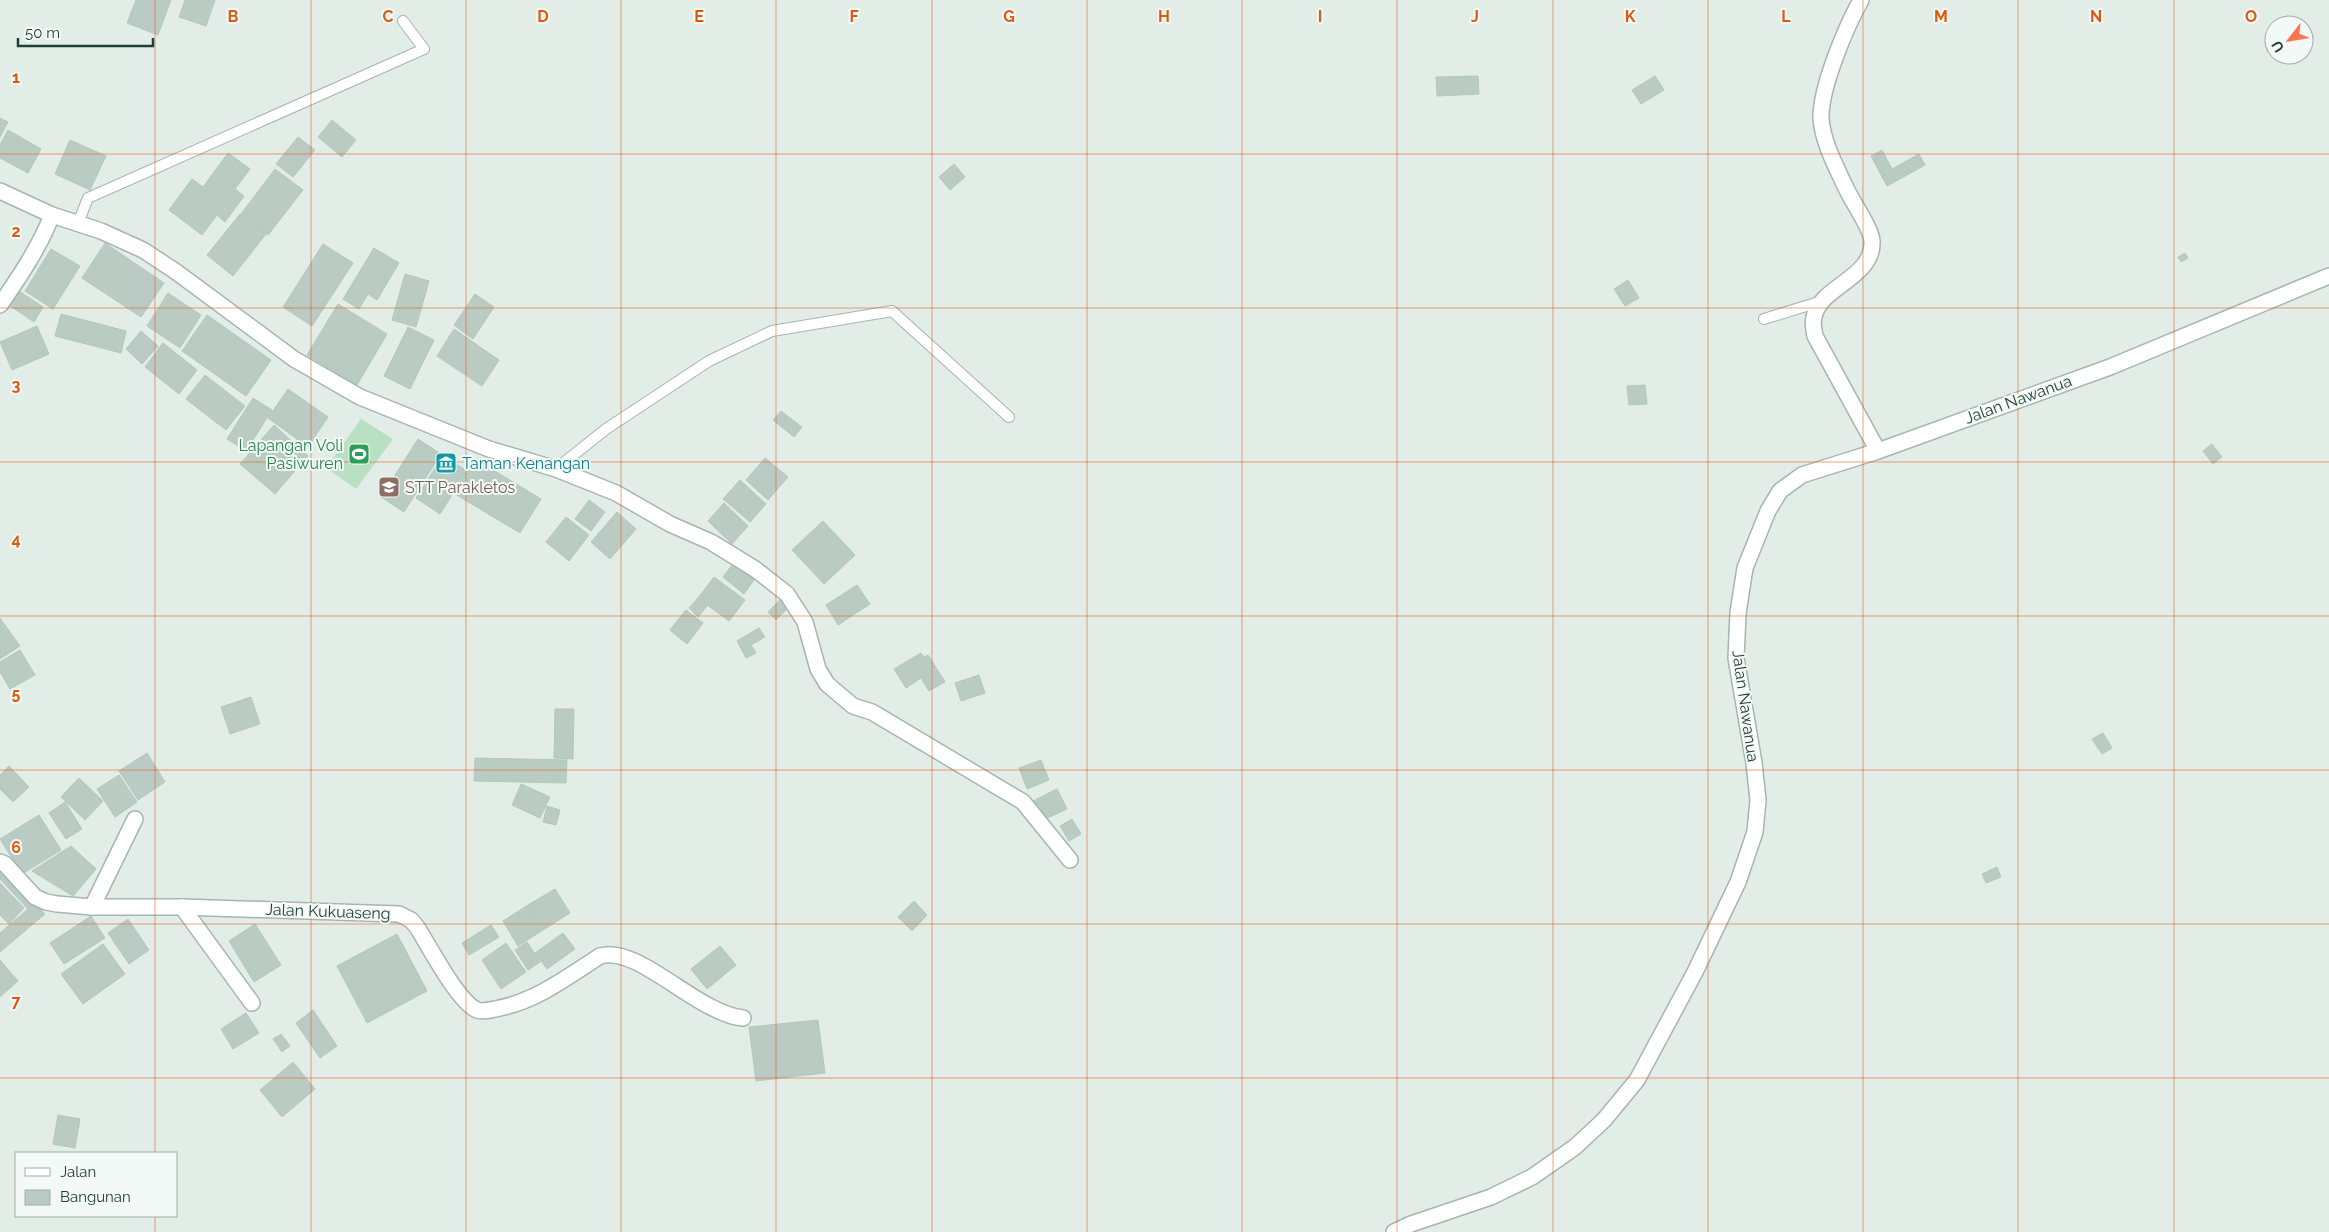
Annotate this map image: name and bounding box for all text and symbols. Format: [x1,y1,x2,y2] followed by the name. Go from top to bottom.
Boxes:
[228,7,239,26] text: B
[383,7,394,26] text: C
[537,7,549,26] text: D
[694,7,704,26] text: E
[849,7,859,26] text: F
[1003,7,1015,26] text: G
[1158,7,1170,26] text: H
[1318,7,1322,26] text: I
[1471,7,1479,26] text: J
[1625,7,1636,26] text: K
[1781,7,1791,26] text: L
[1934,7,1948,26] text: M
[2090,7,2102,26] text: N
[2245,7,2257,26] text: O
[18,15,152,47] scale bar
[2264,15,2314,65] north arrow
[25,24,60,42] text: 50 m
[2268,38,2287,55] text: U
[12,68,20,87] text: 1
[11,222,21,241] text: 2
[1962,371,2074,428] street label: Jalan Nawanua
[12,376,21,395] text: 3
[238,436,343,473] place label: Lapangan Voli Pasiwuren
[347,442,371,466] sports icon: Lapangan Voli Pasiwuren
[434,451,458,475] museum icon: Taman Kenangan
[462,454,590,473] place label: Taman Kenangan
[377,475,401,499] school or university icon: STT Parakletos
[405,478,516,497] place label: STT Parakletos
[11,530,21,549] text: 4
[1728,649,1763,763] street label: Jalan Nawanua
[12,684,21,703] text: 5
[11,838,21,857] text: 6
[265,900,391,923] street label: Jalan Kukuaseng
[12,992,21,1011] text: 7
[15,1152,178,1217] legend
[60,1163,96,1181] text: Jalan
[60,1188,131,1206] text: Bangunan

